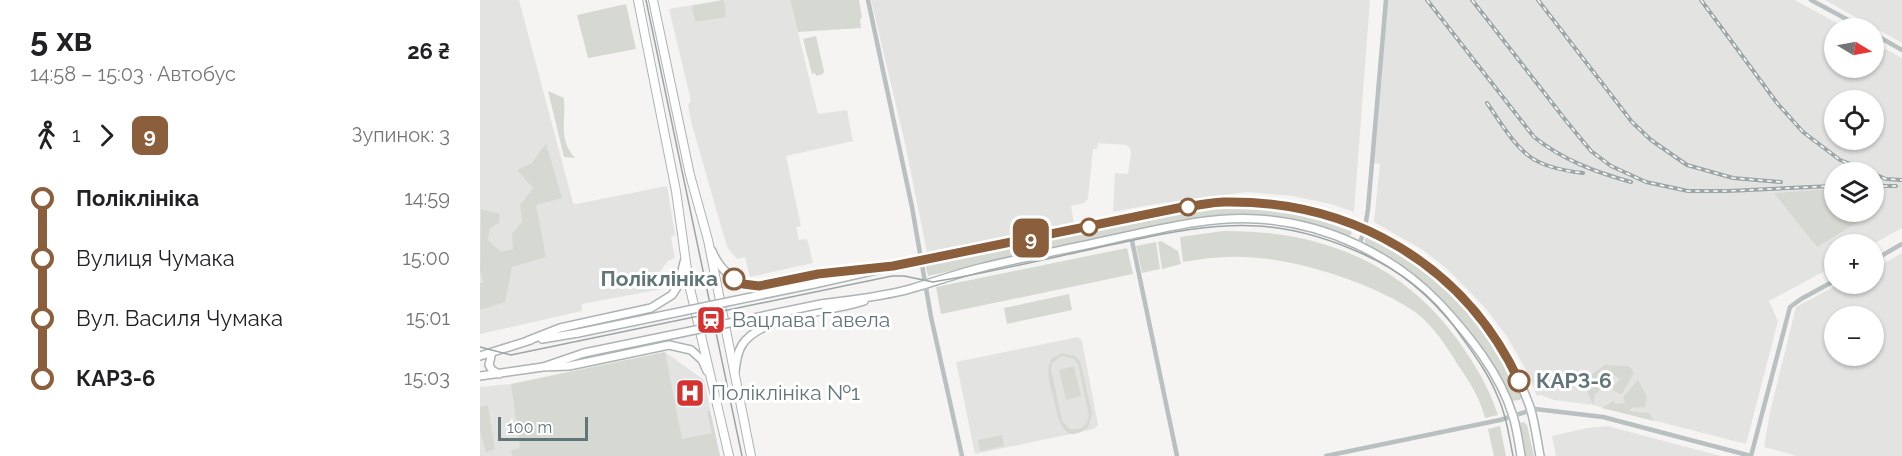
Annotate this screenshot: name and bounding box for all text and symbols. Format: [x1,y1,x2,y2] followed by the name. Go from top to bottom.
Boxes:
[1824,18,1884,78] north arrow
[1824,18,1884,366] map controls
[30,20,92,59] text: 5 хв
[407,38,450,64] text: 26 ₴
[30,62,236,86] text: 14:58 – 15:03 · Автобус
[1824,90,1884,150] button: locate
[30,119,63,152] icon: walk
[90,119,123,152] icon: forward
[72,123,81,147] text: 1
[144,123,156,148] text: 9
[352,123,450,147] text: Зупинок: 3
[1824,162,1884,222] button: layers
[76,185,199,211] text: Поліклініка
[404,186,450,210] text: 14:59
[1179,198,1197,216] unlabelled marker
[1012,218,1050,258] line badge: 9
[1080,218,1098,236] unlabelled marker
[1025,226,1037,251] text: 9
[1824,234,1884,294] button: +
[76,245,235,271] text: Вулиця Чумака
[402,246,450,270] text: 15:00
[600,266,718,291] place label: Поліклініка
[723,268,745,290] marker: Поліклініка
[695,304,727,336] station icon: Вацлава Гавела
[76,305,283,331] text: Вул. Василя Чумака
[406,306,450,330] text: 15:01
[1824,306,1884,366] button: −
[732,307,890,332] place label: Вацлава Гавела
[76,365,155,391] text: КАРЗ-6
[404,366,450,390] text: 15:03
[1536,368,1612,393] place label: КАРЗ-6
[1508,370,1530,392] marker: КАРЗ-6
[674,377,706,409] hospital icon: Поліклініка №1
[711,380,860,405] place label: Поліклініка №1
[498,414,588,442] scale bar
[507,418,552,437] text: 100 m

